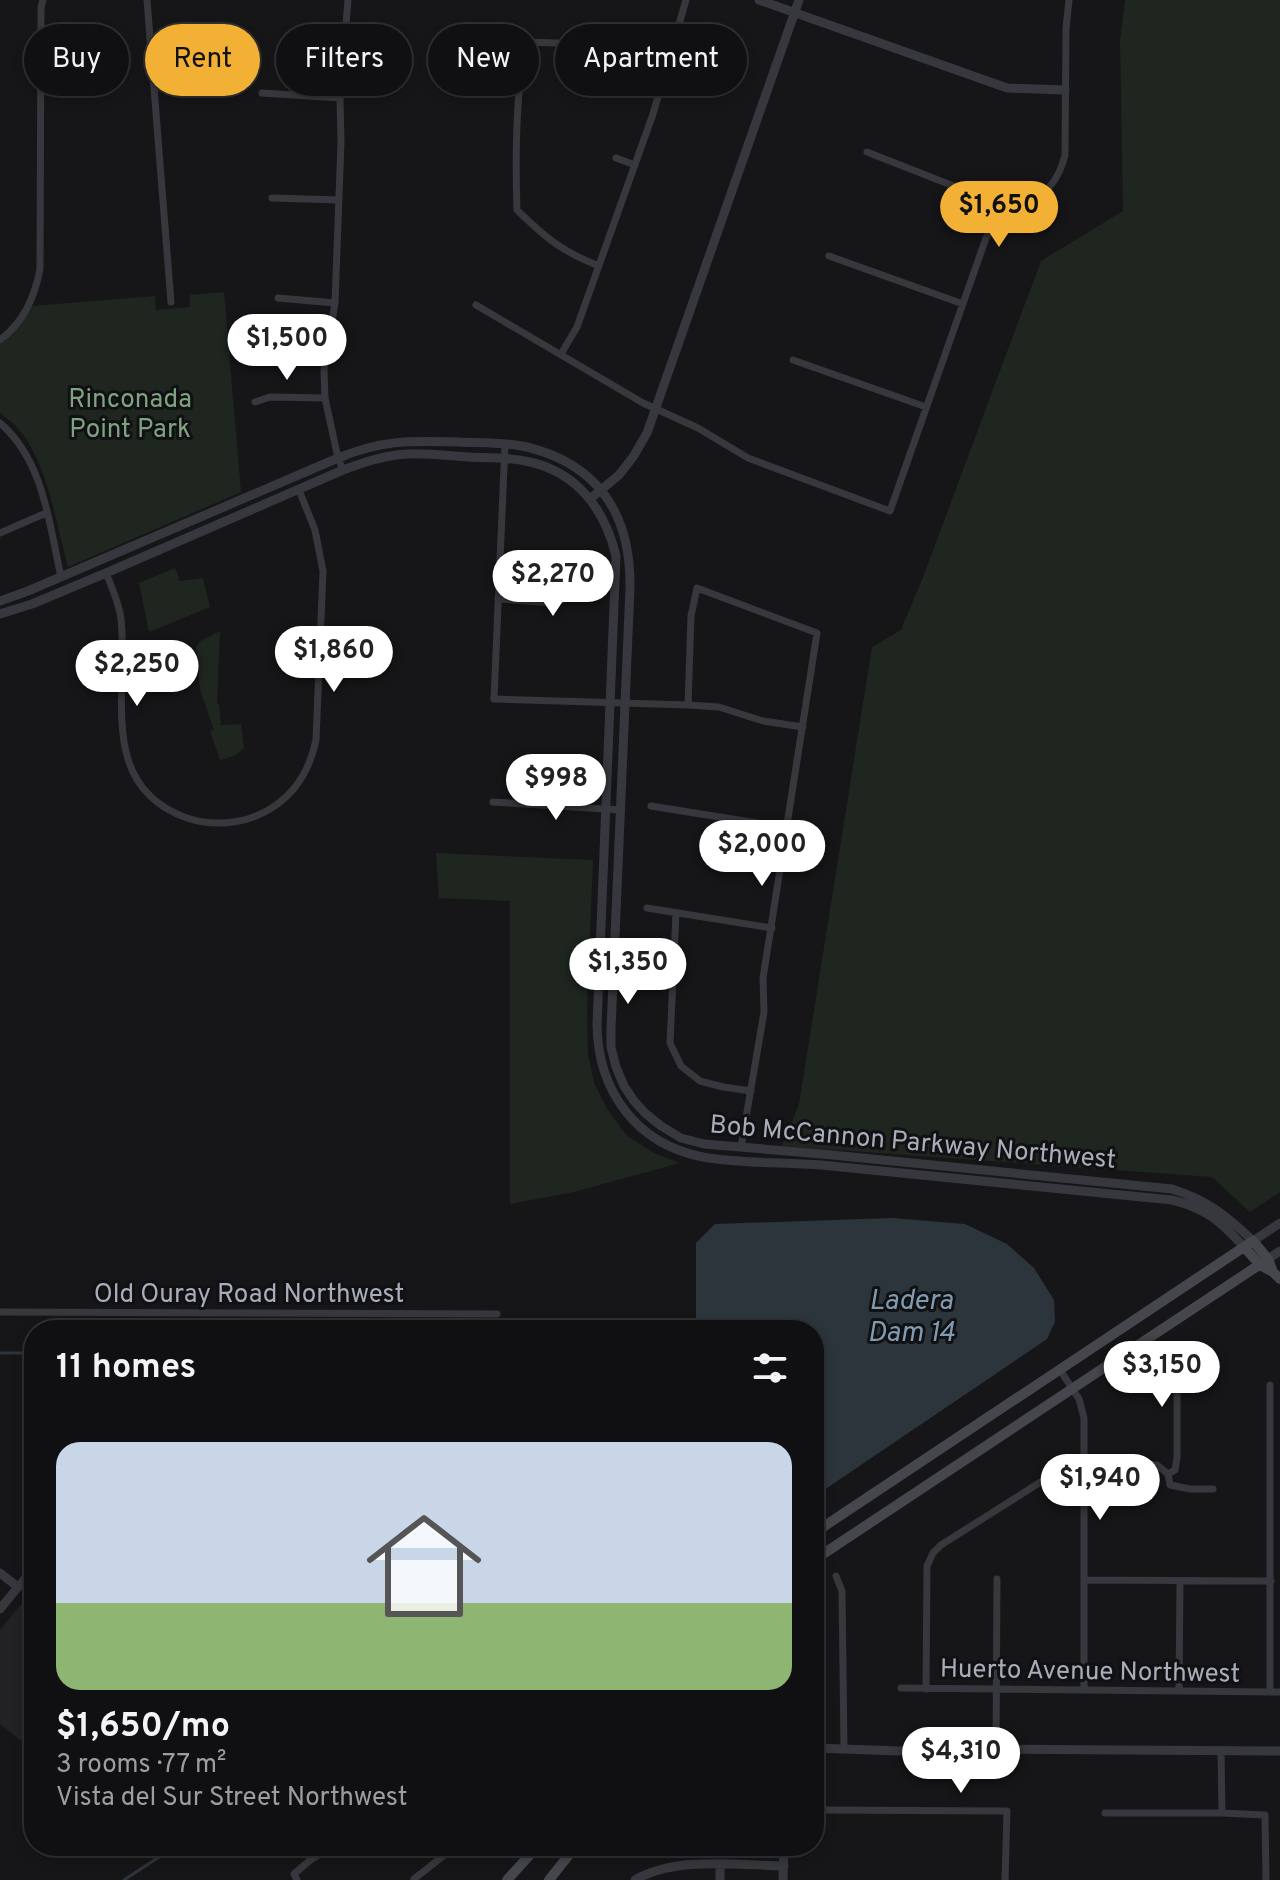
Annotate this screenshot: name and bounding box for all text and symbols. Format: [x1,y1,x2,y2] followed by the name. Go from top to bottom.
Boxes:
[24,24,129,96] chip: Buy
[145,24,260,96] chip: Rent
[276,24,412,96] chip: Filters
[428,24,539,96] chip: New
[555,24,747,96] chip: Apartment
[934,181,1064,249] pin: $1,650
[958,190,1040,223] text: $1,650
[222,314,352,382] pin: $1,500
[246,323,328,356] text: $1,500
[68,384,192,447] park label: Rinconada Point Park
[488,550,618,618] pin: $2,270
[511,559,595,592] text: $2,270
[269,626,399,694] pin: $1,860
[293,635,375,668] text: $1,860
[72,640,202,708] pin: $2,250
[94,649,180,682] text: $2,250
[509,754,603,822] pin: $998
[524,763,588,796] text: $998
[697,820,827,888] pin: $2,000
[717,829,807,862] text: $2,000
[563,938,693,1006] pin: $1,350
[587,947,669,980] text: $1,350
[708,1109,1117,1178] street label: Bob McCannon Parkway Northwest
[94,1279,404,1312] street label: Old Ouray Road Northwest
[868,1284,955,1352] water label: Ladera Dam 14
[1097,1341,1227,1409] pin: $3,150
[748,1346,792,1390] icon: filters
[56,1347,196,1390] text: 11 homes
[1122,1350,1202,1383] text: $3,150
[1035,1454,1165,1522] pin: $1,940
[1059,1463,1141,1496] text: $1,940
[352,1494,496,1638] icon: home
[939,1653,1240,1692] street label: Huerto Avenue Northwest
[56,1706,230,1749] text: $1,650/mo
[896,1727,1026,1795] pin: $4,310
[920,1736,1002,1769] text: $4,310
[56,1749,226,1782] text: 3 rooms · 77 m²
[56,1782,408,1815] text: Vista del Sur Street Northwest

